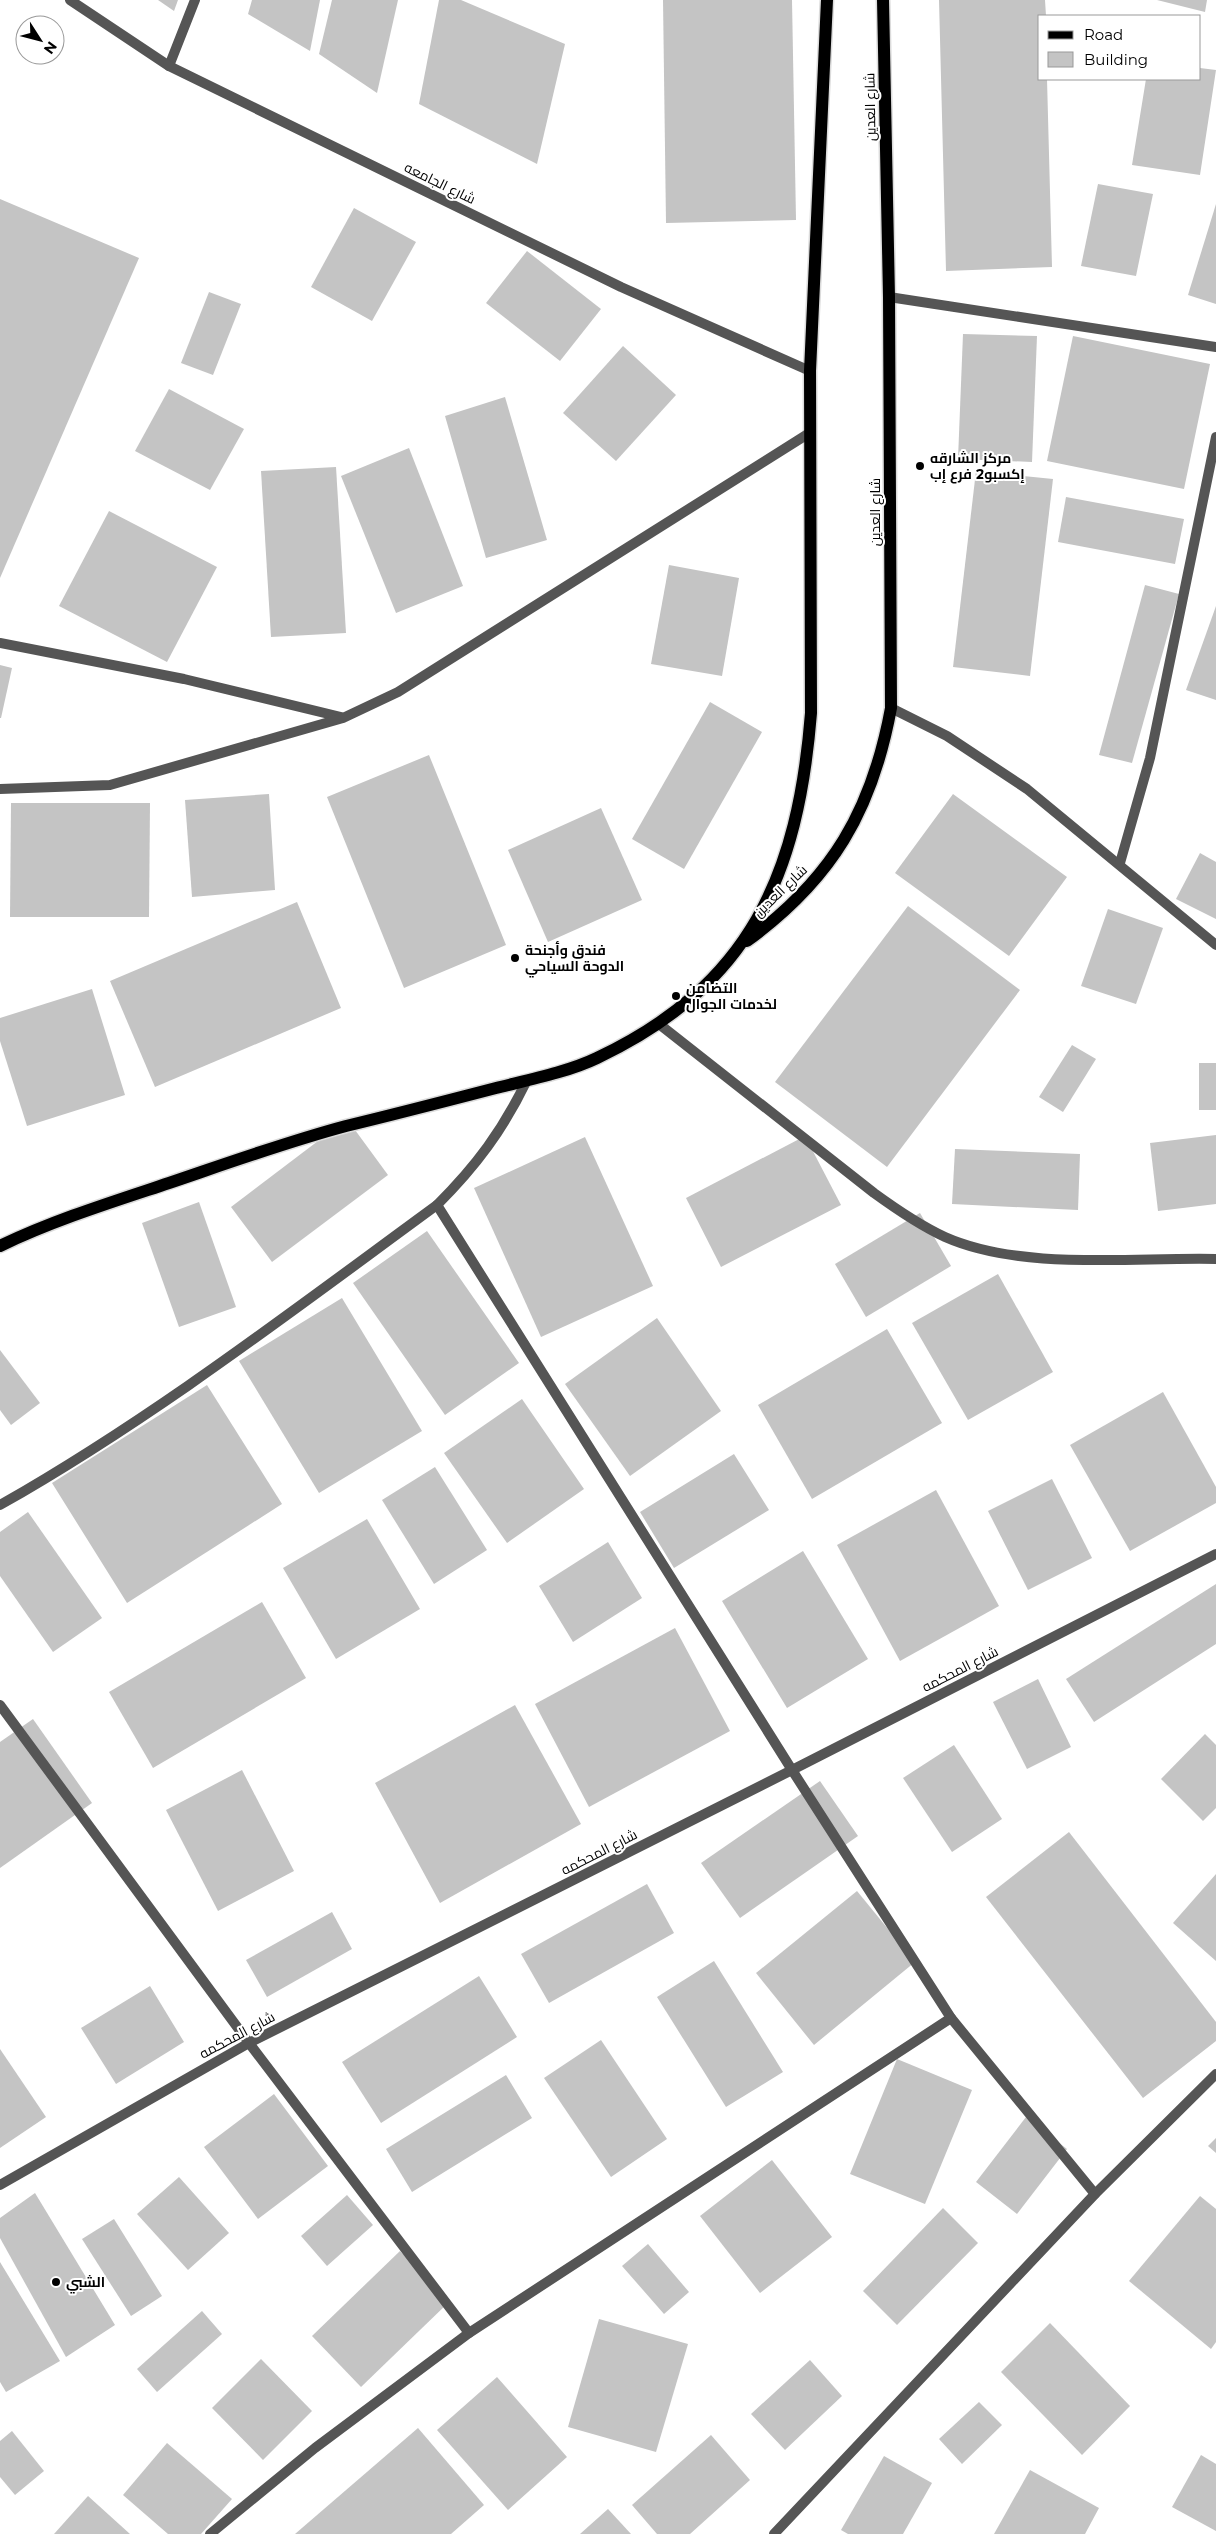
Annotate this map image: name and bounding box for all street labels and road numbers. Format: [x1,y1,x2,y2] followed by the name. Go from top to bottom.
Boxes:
[860,73,880,141] street label: شارع العدين
[401,158,479,208] street label: شارع الجامعه
[866,478,884,546] street label: شارع العدين
[749,861,811,921] street label: شارع العدين
[919,1642,1001,1696] street label: شارع المحكمه
[558,1825,640,1879] street label: شارع المحكمه
[196,2008,278,2062] street label: شارع المحكمه

